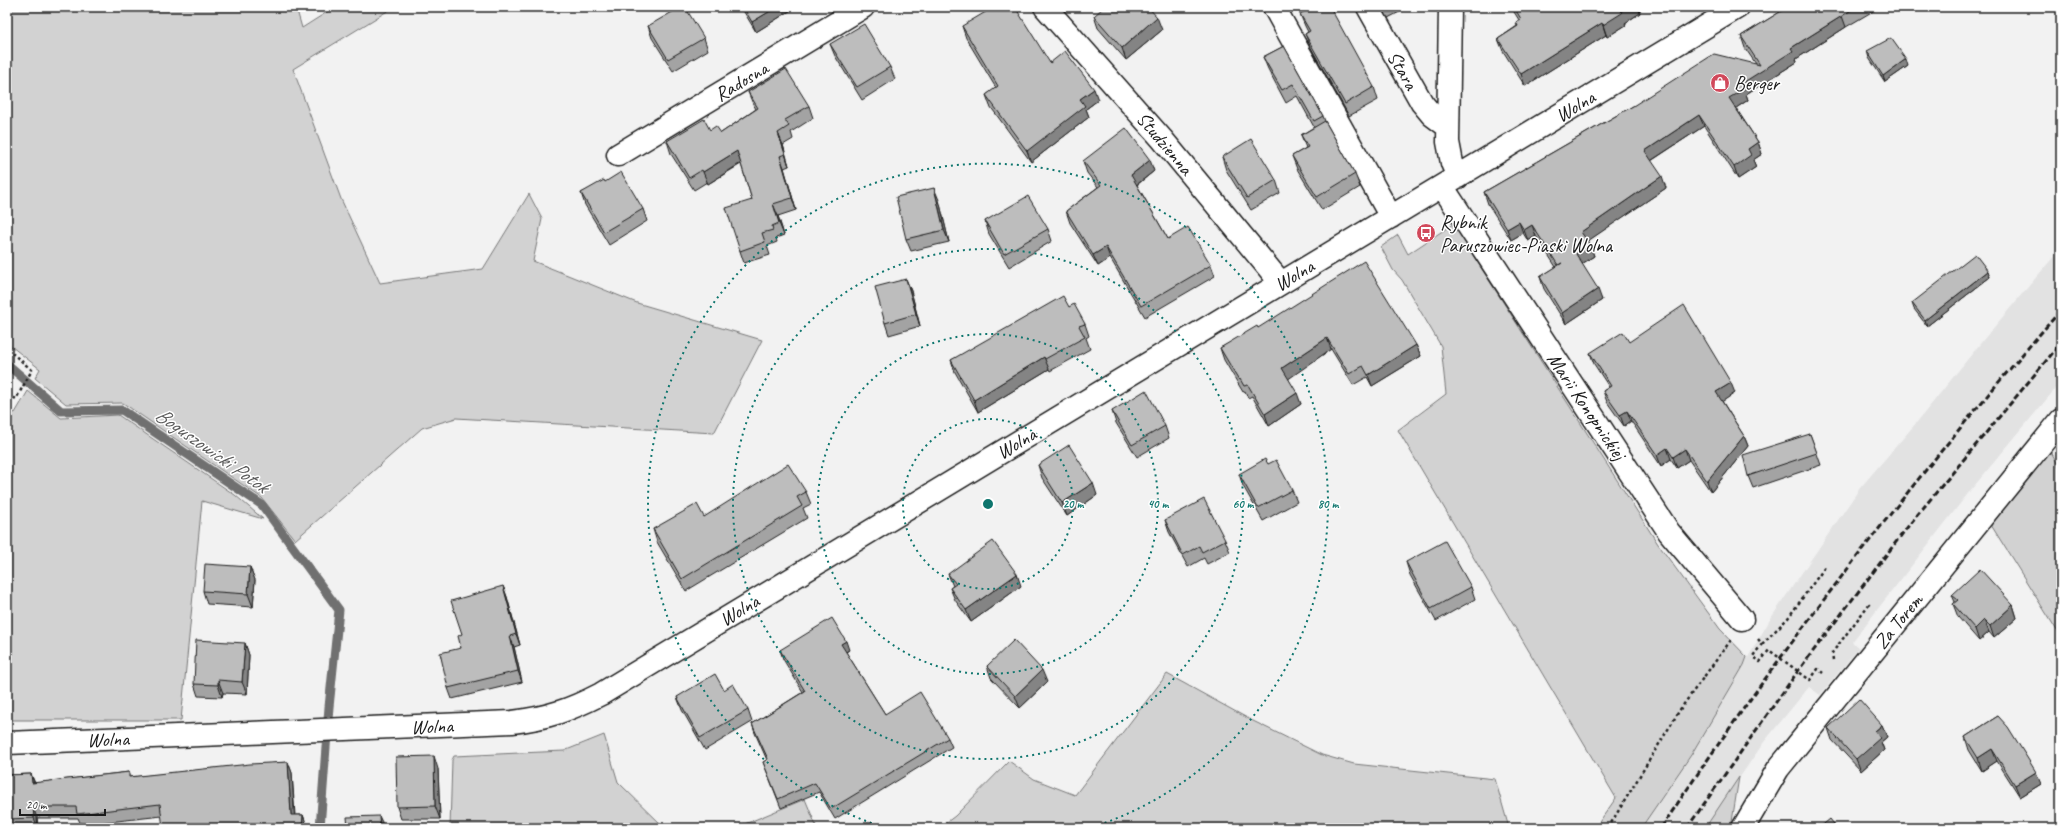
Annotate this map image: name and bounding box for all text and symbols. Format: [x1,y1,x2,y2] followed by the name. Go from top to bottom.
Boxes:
[1382,46,1425,96] street label: Stara
[710,55,774,107] street label: Radosna
[1734,71,1781,96] place label: Berger
[1709,72,1731,94] shop icon: Berger
[1551,84,1601,128] street label: Wolna
[1131,106,1199,181] street label: Studzienna
[1440,210,1614,258] place label: Rybnik Paruszowiec-Piaski Wolna
[1415,222,1437,244] bus stop icon: Rybnik Paruszowiec-Piaski Wolna
[1270,253,1320,297] street label: Wolna
[1542,348,1633,466] street label: Marii Konopnickiej
[150,401,276,501] water label: Boguszowicki Potok
[992,421,1042,465] street label: Wolna
[1063,496,1084,512] text: 20 m
[1148,496,1169,512] text: 40 m
[1233,496,1255,512] text: 60 m
[1318,496,1339,512] text: 80 m
[981,497,995,511] centre of rings
[1868,587,1929,654] street label: Za Torem
[715,588,765,632] street label: Wolna
[411,713,455,740] street label: Wolna
[87,726,131,753] street label: Wolna
[20,791,105,817] scale bar
[26,797,48,813] text: 20 m

